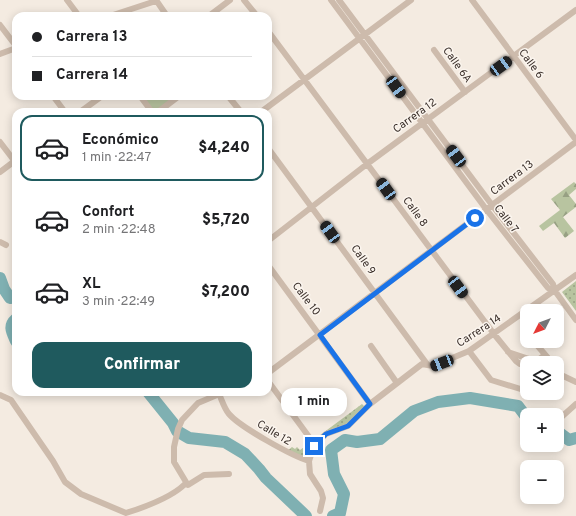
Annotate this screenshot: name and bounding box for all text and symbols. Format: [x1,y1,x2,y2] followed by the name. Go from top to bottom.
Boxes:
[56,28,128,47] text: Carrera 13
[439,44,475,86] street label: Calle 6A
[515,46,547,82] street label: Calle 6
[488,54,514,78] car
[56,66,128,85] text: Carrera 14
[384,74,408,100] car
[390,95,440,137] street label: Carrera 12
[34,130,70,166] icon: car
[82,131,159,150] text: Económico
[198,139,250,158] text: $4,240
[444,143,468,169] car
[82,150,151,166] text: 1 min · 22:47
[488,157,536,199] street label: Carrera 13
[374,176,398,202] car
[399,194,431,230] street label: Calle 8
[34,202,70,238] icon: car
[490,202,522,236] street label: Calle 7
[82,203,134,222] text: Confort
[466,209,484,227] route start
[202,211,250,230] text: $5,720
[318,219,342,245] car
[82,222,156,238] text: 2 min · 22:48
[347,242,379,278] street label: Calle 9
[34,274,70,310] icon: car
[446,274,470,300] car
[82,275,100,294] text: XL
[289,279,323,319] street label: Calle 10
[201,283,250,302] text: $7,200
[82,294,155,310] text: 3 min · 22:49
[520,304,564,348] north arrow
[520,304,564,504] map controls
[454,311,504,351] street label: Carrera 14
[32,342,252,388] button: Confirmar
[429,353,455,373] car
[520,356,564,400] button: layers
[281,388,347,416] callout: 1 min
[298,394,330,410] text: 1 min
[520,408,564,452] button: +
[254,417,294,449] street label: Calle 12
[305,437,323,455] route end
[520,460,564,504] button: −

